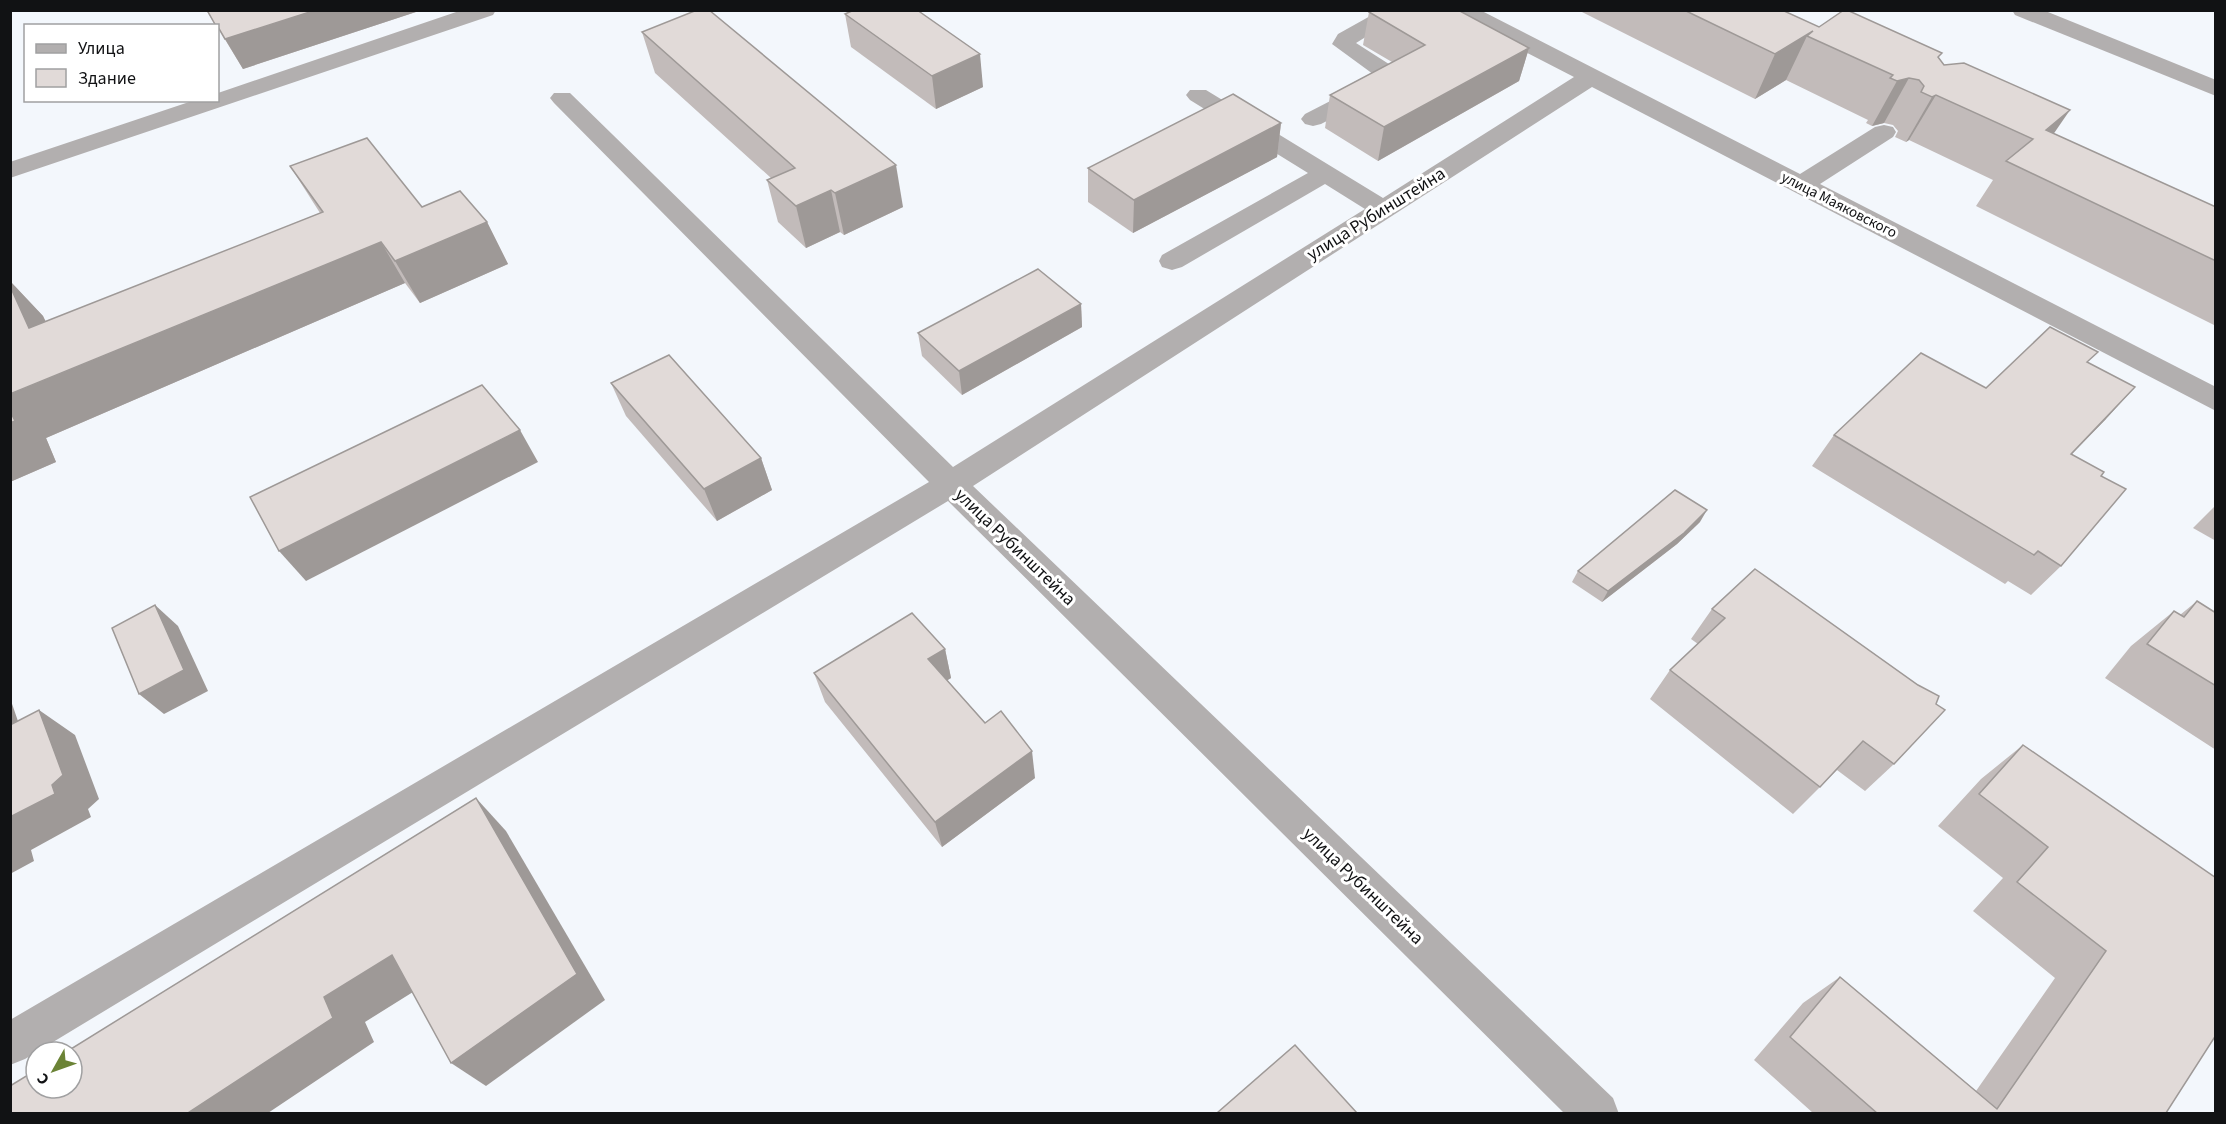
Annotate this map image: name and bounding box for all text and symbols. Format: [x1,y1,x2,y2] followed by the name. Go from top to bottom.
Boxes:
[24,24,219,102] legend
[78,36,125,61] text: Улица
[78,66,136,91] text: Здание
[1302,161,1450,267] street label: улица Рубинштейна
[1778,167,1900,243] street label: улица Маяковского
[949,483,1081,611] street label: улица Рубинштейна
[1297,822,1429,950] street label: улица Рубинштейна
[24,1040,84,1100] north arrow
[32,1068,55,1090] text: С

